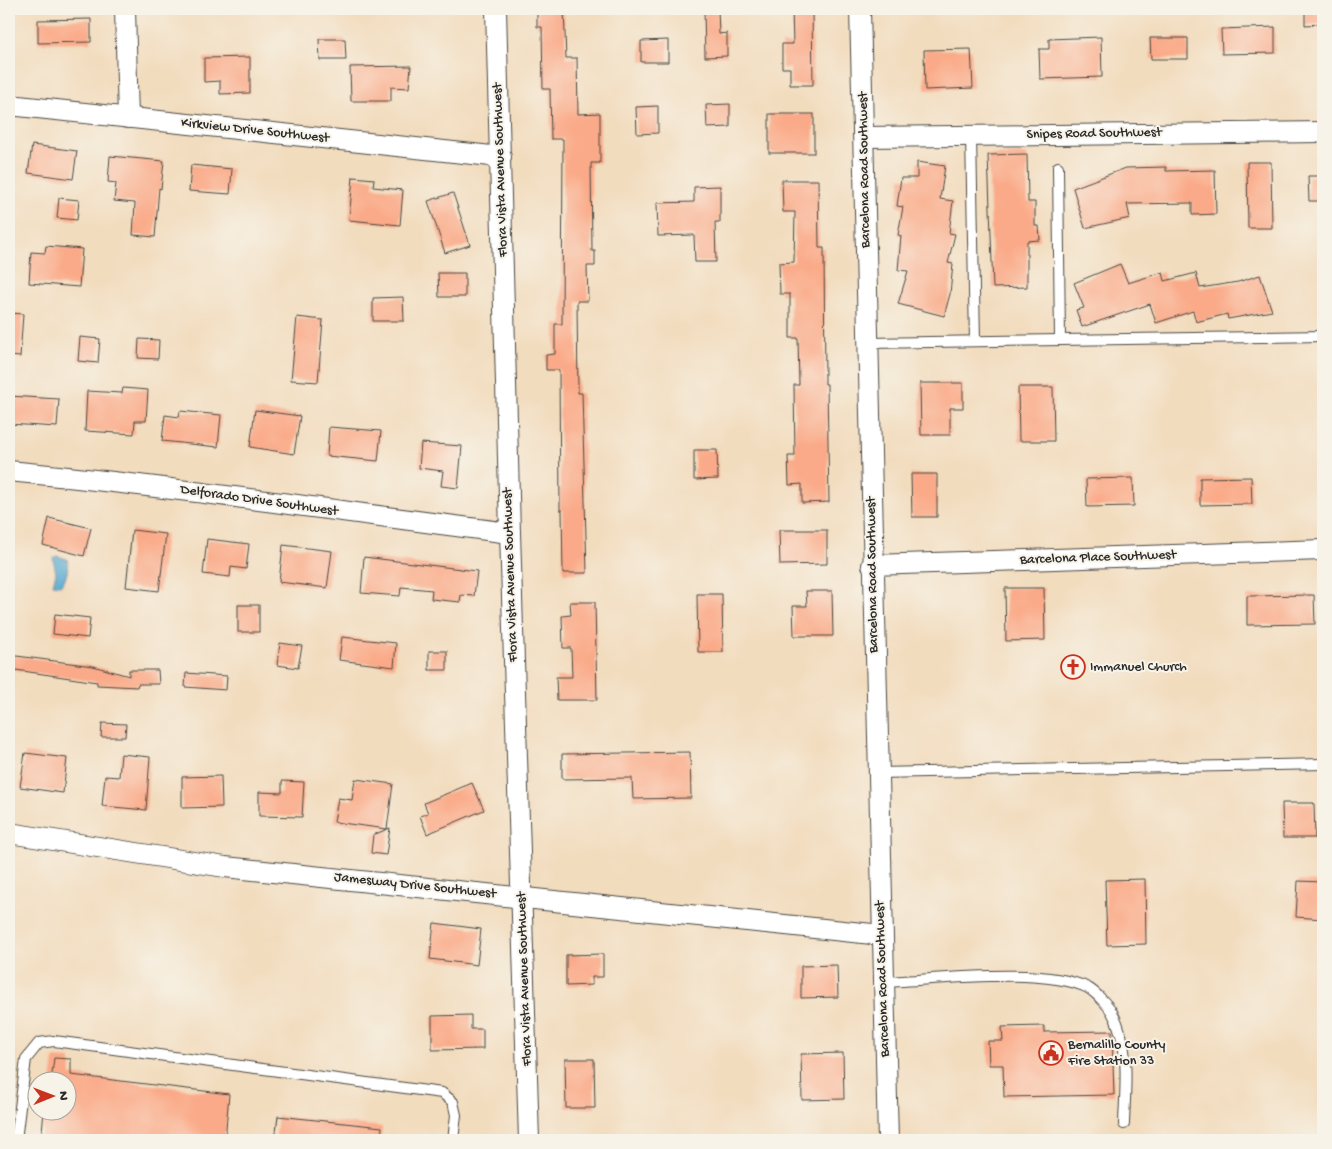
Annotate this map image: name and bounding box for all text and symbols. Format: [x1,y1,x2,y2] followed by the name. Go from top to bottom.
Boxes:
[489,81,513,258] street label: Flora Vista Avenue Southwest
[855,90,875,249] street label: Barcelona Road Southwest
[180,115,331,147] street label: Kirkview Drive Southwest
[1026,124,1163,144] street label: Snipes Road Southwest
[178,481,340,521] street label: Delforado Drive Southwest
[499,486,523,663] street label: Flora Vista Avenue Southwest
[863,495,883,654] street label: Barcelona Road Southwest
[1019,547,1178,569] street label: Barcelona Place Southwest
[1060,654,1086,680] church icon: Immanuel Church
[1090,659,1187,676] place label: Immanuel Church
[333,869,498,903] street label: Jamesway Drive Southwest
[513,890,537,1067] street label: Flora Vista Avenue Southwest
[872,899,894,1058] street label: Barcelona Road Southwest
[1067,1037,1165,1070] place label: Bernalillo County Fire Station 33
[1038,1040,1064,1066] public building icon: Bernalillo County Fire Station 33
[28,1072,78,1122] north arrow
[54,1091,71,1101] text: N

